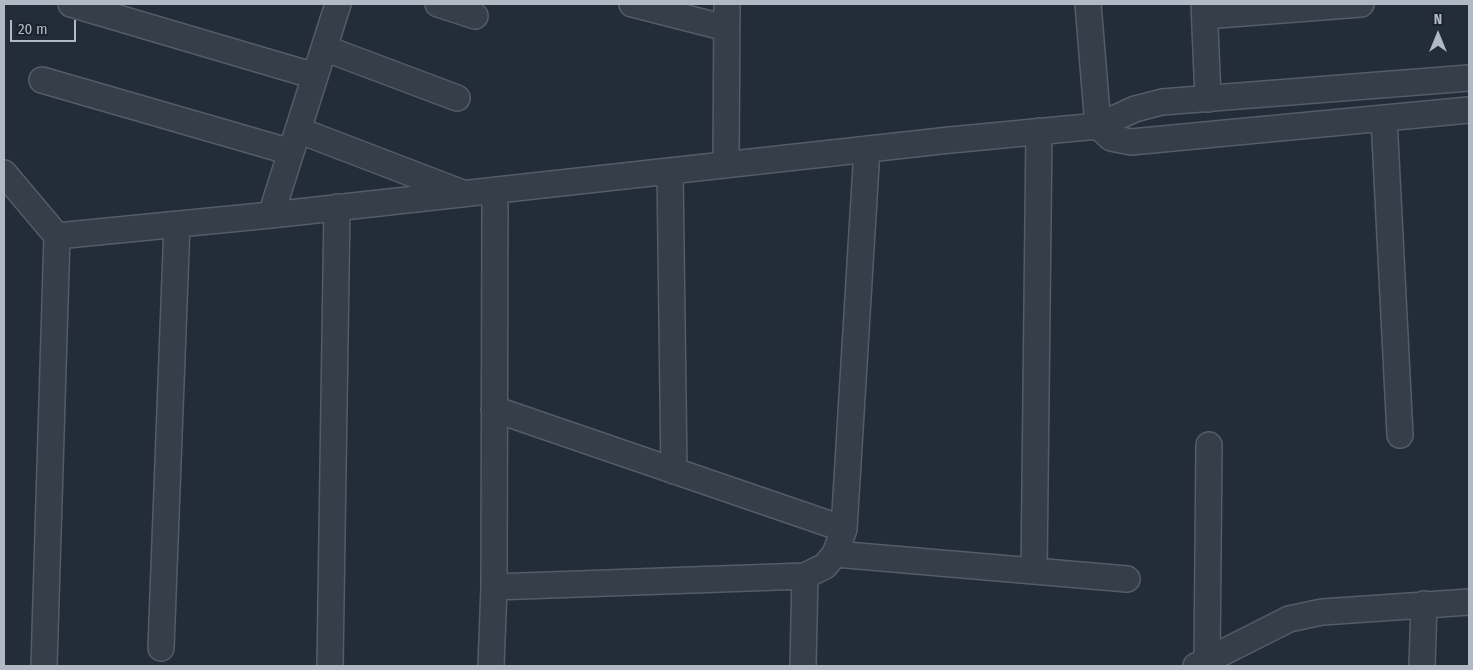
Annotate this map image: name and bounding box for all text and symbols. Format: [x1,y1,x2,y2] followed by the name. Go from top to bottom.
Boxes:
[12,10,79,42] scale bar
[1413,10,1463,60] north arrow
[1434,11,1442,28] text: N
[18,20,48,38] text: 20 m

